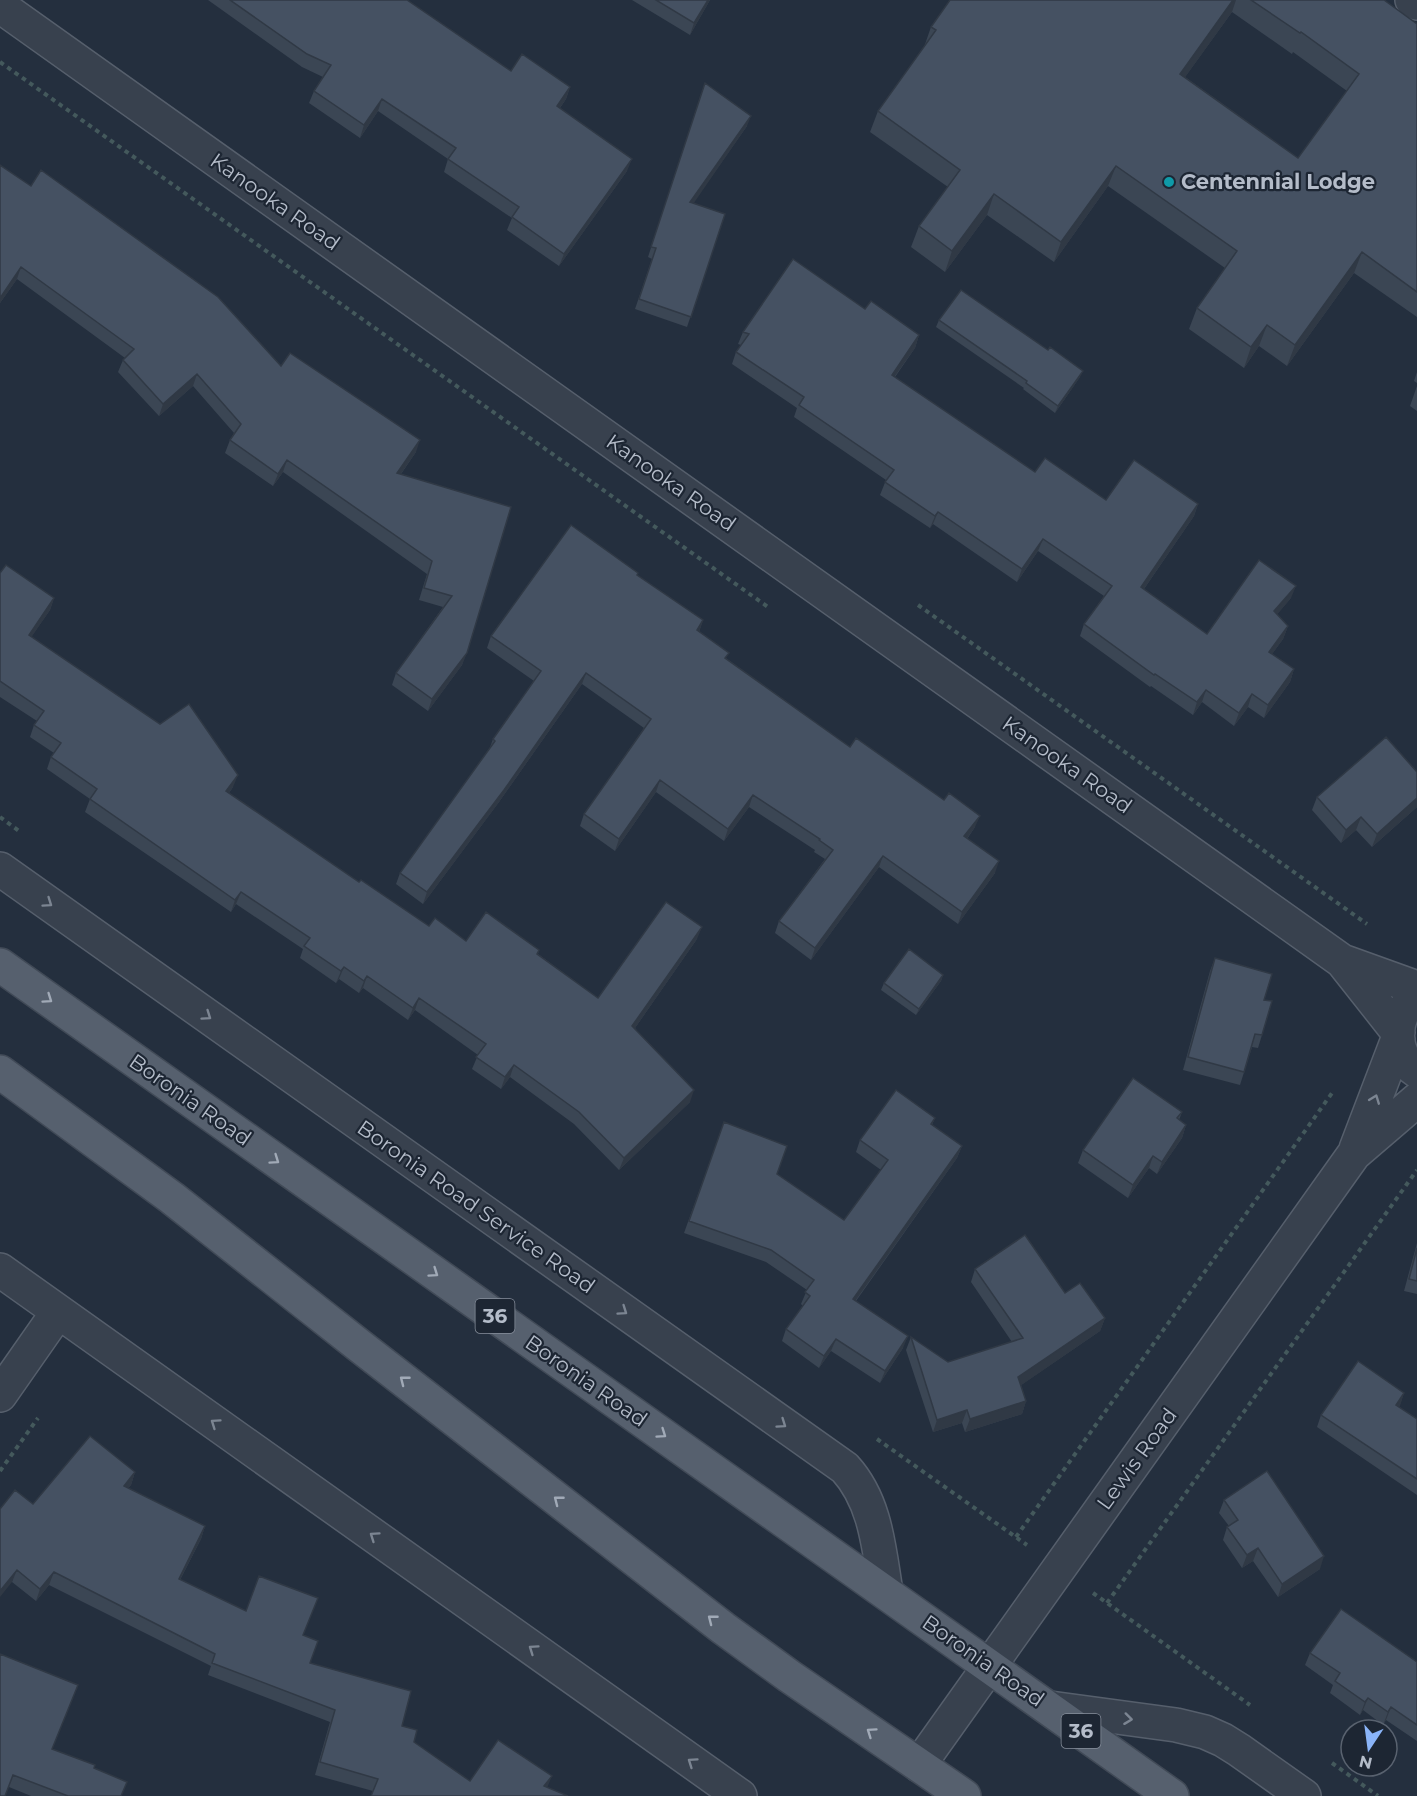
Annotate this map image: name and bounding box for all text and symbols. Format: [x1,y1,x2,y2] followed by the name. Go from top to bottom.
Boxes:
[206,148,345,256] street label: Kanooka Road
[1181,169,1375,194] place label: Centennial Lodge
[1162,175,1176,189] marker: Centennial Lodge
[602,429,741,537] street label: Kanooka Road
[998,711,1137,819] street label: Kanooka Road
[41,896,52,907] one-way arrow
[41,992,52,1003] one-way arrow
[200,1009,211,1020] one-way arrow
[125,1048,256,1151] street label: Boronia Road
[1368,1094,1380,1105] one-way arrow
[353,1115,600,1298] street label: Boronia Road Service Road
[269,1153,280,1164] one-way arrow
[428,1266,439,1277] one-way arrow
[476,1299,514,1333] road number: 36
[616,1304,627,1315] one-way arrow
[521,1329,652,1432] street label: Boronia Road
[400,1377,411,1388] one-way arrow
[1091,1403,1182,1514] street label: Lewis Road
[775,1417,786,1428] one-way arrow
[211,1420,222,1431] one-way arrow
[656,1427,667,1438] one-way arrow
[554,1496,565,1507] one-way arrow
[370,1532,381,1543] one-way arrow
[918,1609,1049,1712] street label: Boronia Road
[708,1615,719,1626] one-way arrow
[529,1645,540,1656] one-way arrow
[1124,1712,1133,1725] one-way arrow
[1062,1714,1100,1748] road number: 36
[1339,1718,1399,1778] north arrow
[867,1728,878,1739] one-way arrow
[1357,1751,1374,1773] text: N
[688,1758,699,1769] one-way arrow

